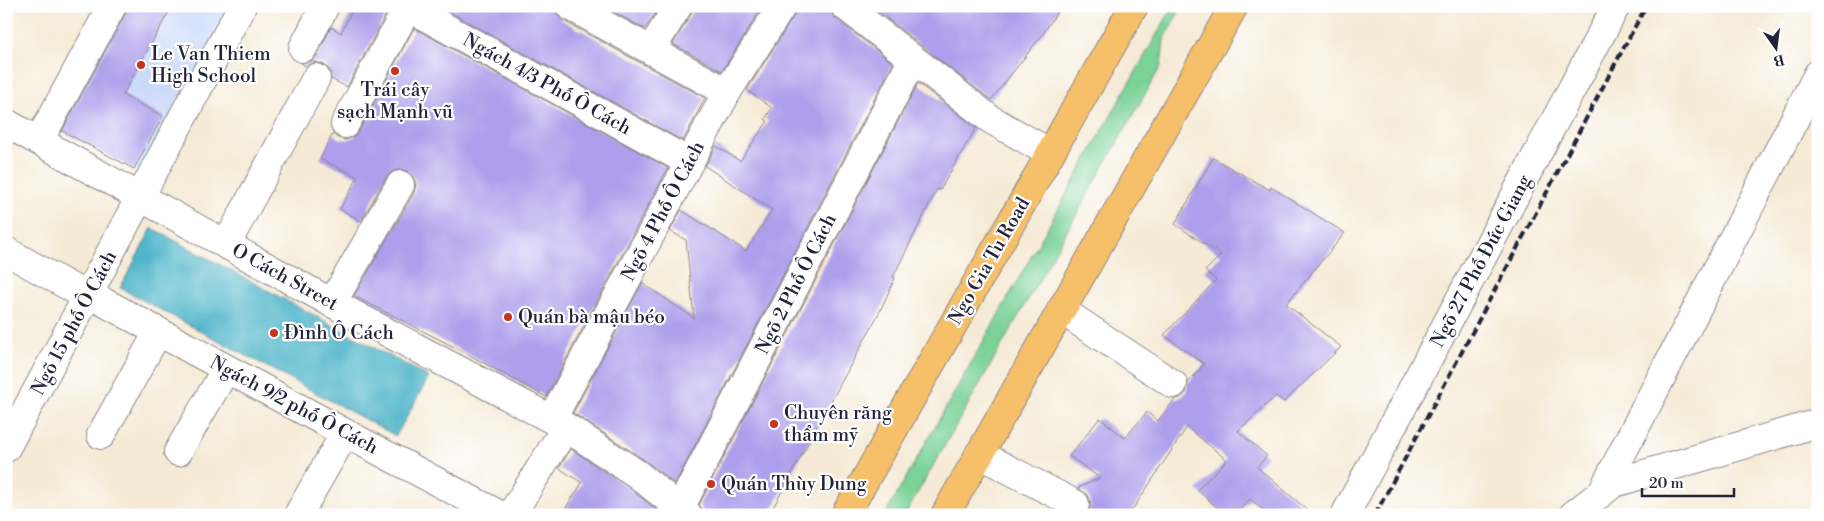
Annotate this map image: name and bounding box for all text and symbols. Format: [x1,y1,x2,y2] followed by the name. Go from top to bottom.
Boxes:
[1752,22,1802,72] north arrow
[459,27,636,140] street label: Ngách 4/3 Phố Ô Cách
[151,42,271,88] place label: Le Van Thiem High School
[1772,50,1786,70] text: B
[135,59,147,71] marker: Le Van Thiem High School
[389,65,401,77] marker: Trái cây sạch Mạnh vũ
[337,78,453,124] place label: Trái cây sạch Mạnh vũ
[615,137,710,285] street label: Ngõ 4 Phố Ô Cách
[1425,171,1537,351] street label: Ngõ 27 Phố Đức Giang
[943,193,1035,329] street label: Ngo Gia Tu Road
[749,209,842,358] street label: Ngõ 2 Phố Ô Cách
[228,238,343,316] street label: O Cách Street
[25,246,122,399] street label: Ngõ 15 phố Ô Cách
[518,305,665,329] place label: Quán bà mậu béo
[502,311,514,323] marker: Quán bà mậu béo
[284,320,394,345] place label: Đình Ô Cách
[268,327,280,339] marker: Đình Ô Cách
[206,350,383,460] street label: Ngách 9/2 phố Ô Cách
[784,401,892,447] place label: Chuyên răng thẩm mỹ
[768,418,780,430] marker: Chuyên răng thẩm mỹ
[1642,466,1734,498] scale bar
[721,472,867,496] place label: Quán Thùy Dung
[1649,474,1684,493] text: 20 m
[705,478,717,490] marker: Quán Thùy Dung

